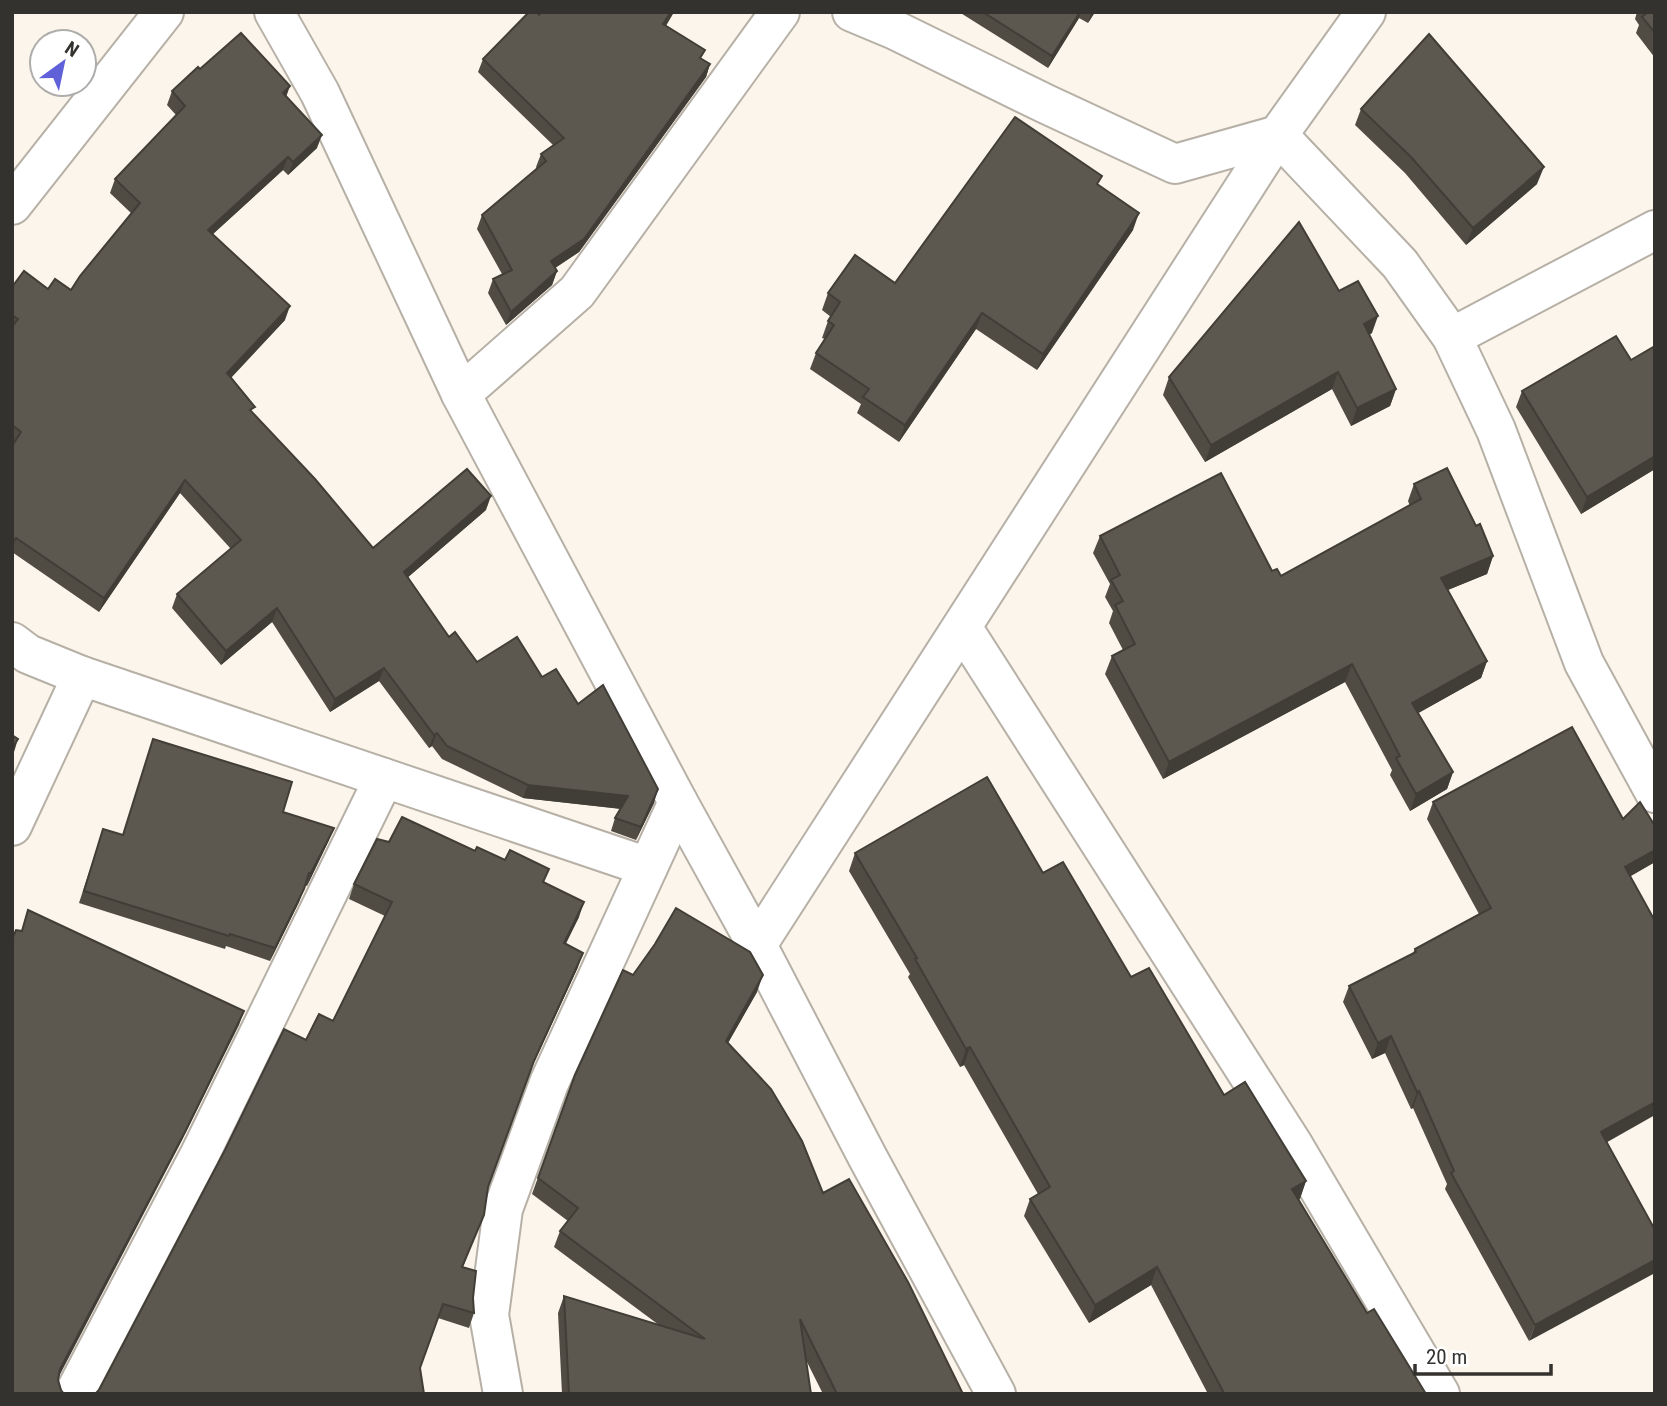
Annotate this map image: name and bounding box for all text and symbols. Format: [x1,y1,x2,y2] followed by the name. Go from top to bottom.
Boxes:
[28,28,98,98] north arrow
[61,36,83,62] text: N
[1415,1332,1552,1376] scale bar
[1426,1345,1467,1369] text: 20 m

